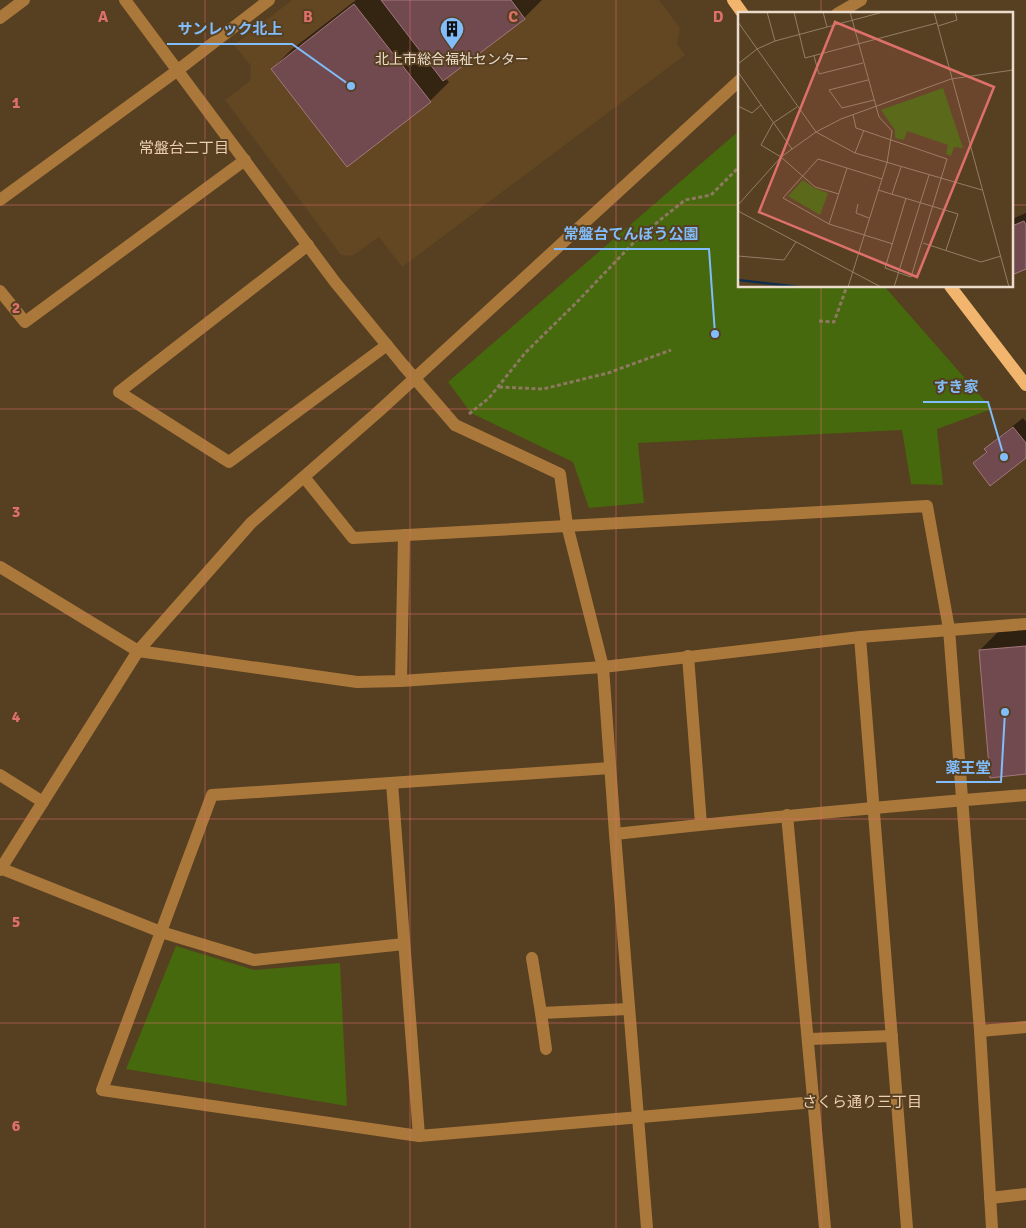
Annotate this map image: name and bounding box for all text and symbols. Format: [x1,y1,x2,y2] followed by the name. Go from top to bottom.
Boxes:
[98,7,109,27] text: A
[303,7,313,27] text: B
[508,7,518,27] text: C
[713,7,724,27] text: D
[738,12,1014,288] inset map
[167,14,292,44] callout: サンレック北上
[439,16,465,50] building icon: 北上市総合福祉センター
[177,20,283,38] text: サンレック北上
[375,51,529,68] place label: 北上市総合福祉センター
[12,93,21,113] text: 1
[139,139,229,157] district label: 常盤台二丁目
[554,219,709,249] callout: 常盤台てんぼう公園
[563,225,699,243] text: 常盤台てんぼう公園
[12,298,20,318] text: 2
[923,372,988,402] callout: すき家
[933,378,979,396] text: すき家
[12,502,20,522] text: 3
[12,707,21,727] text: 4
[936,752,1001,782] callout: 薬王堂
[945,759,991,777] text: 薬王堂
[12,912,20,932] text: 5
[802,1093,922,1111] district label: さくら通り三丁目
[12,1116,21,1136] text: 6

